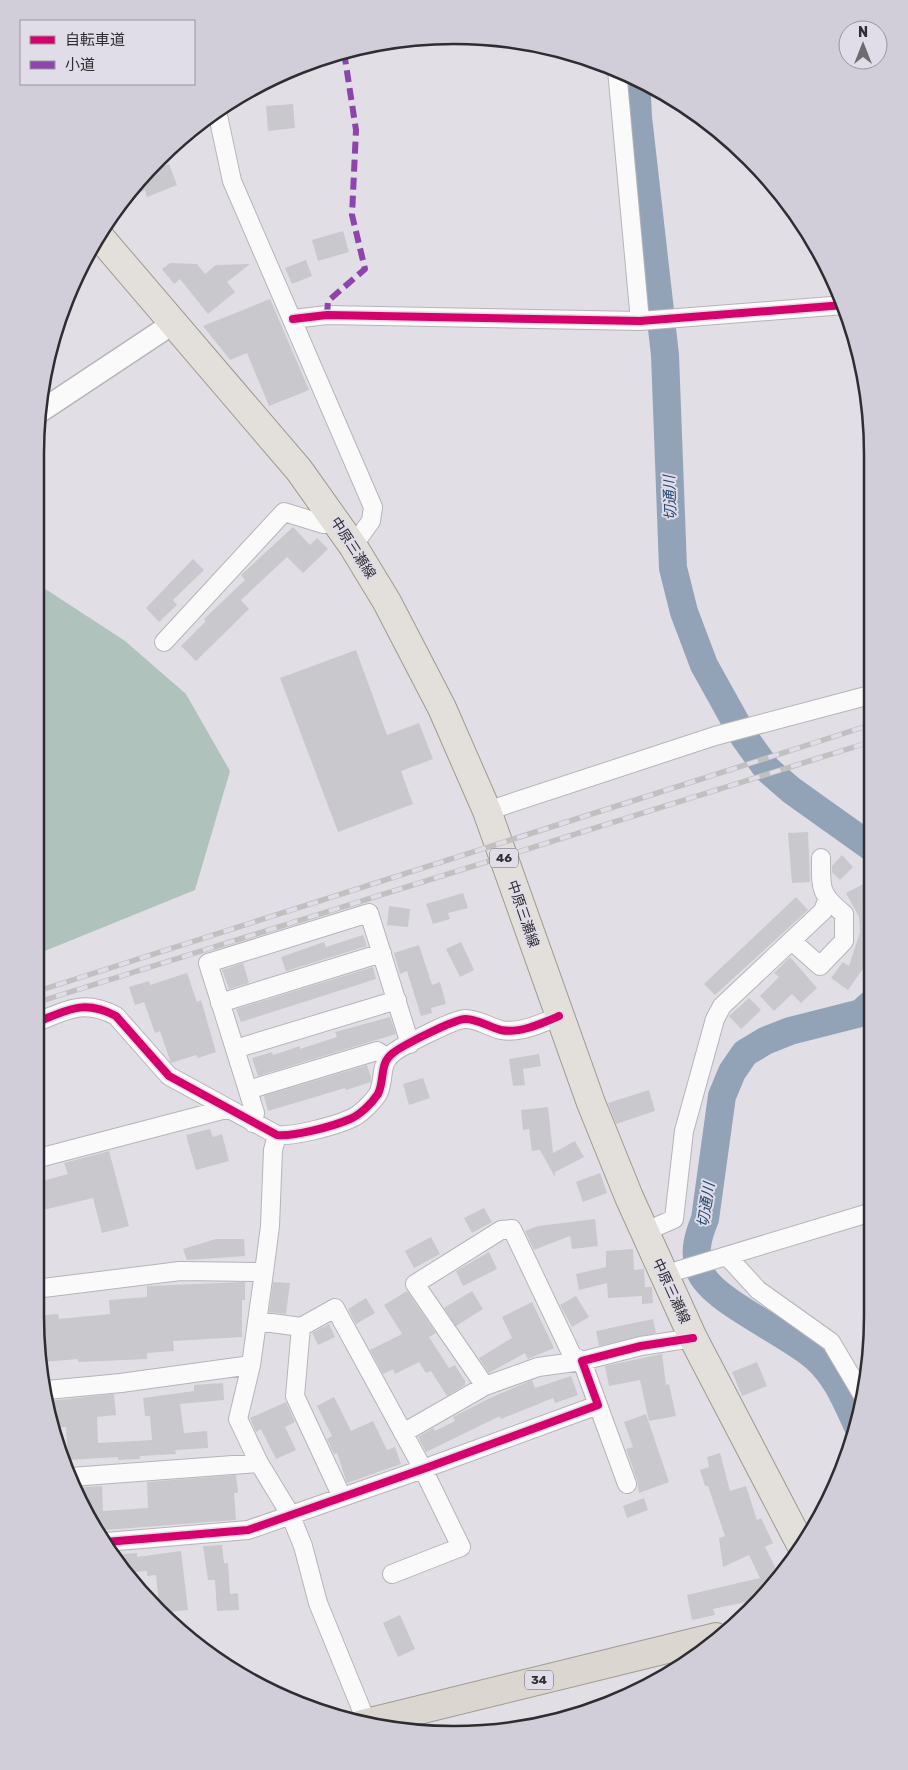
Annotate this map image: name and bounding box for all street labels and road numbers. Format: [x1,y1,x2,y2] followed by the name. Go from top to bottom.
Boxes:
[327,514,379,582] street label: 中原三瀬線
[490,848,518,868] road number: 46
[504,878,542,950] street label: 中原三瀬線
[649,1256,693,1326] street label: 中原三瀬線
[525,1670,553,1690] road number: 34

